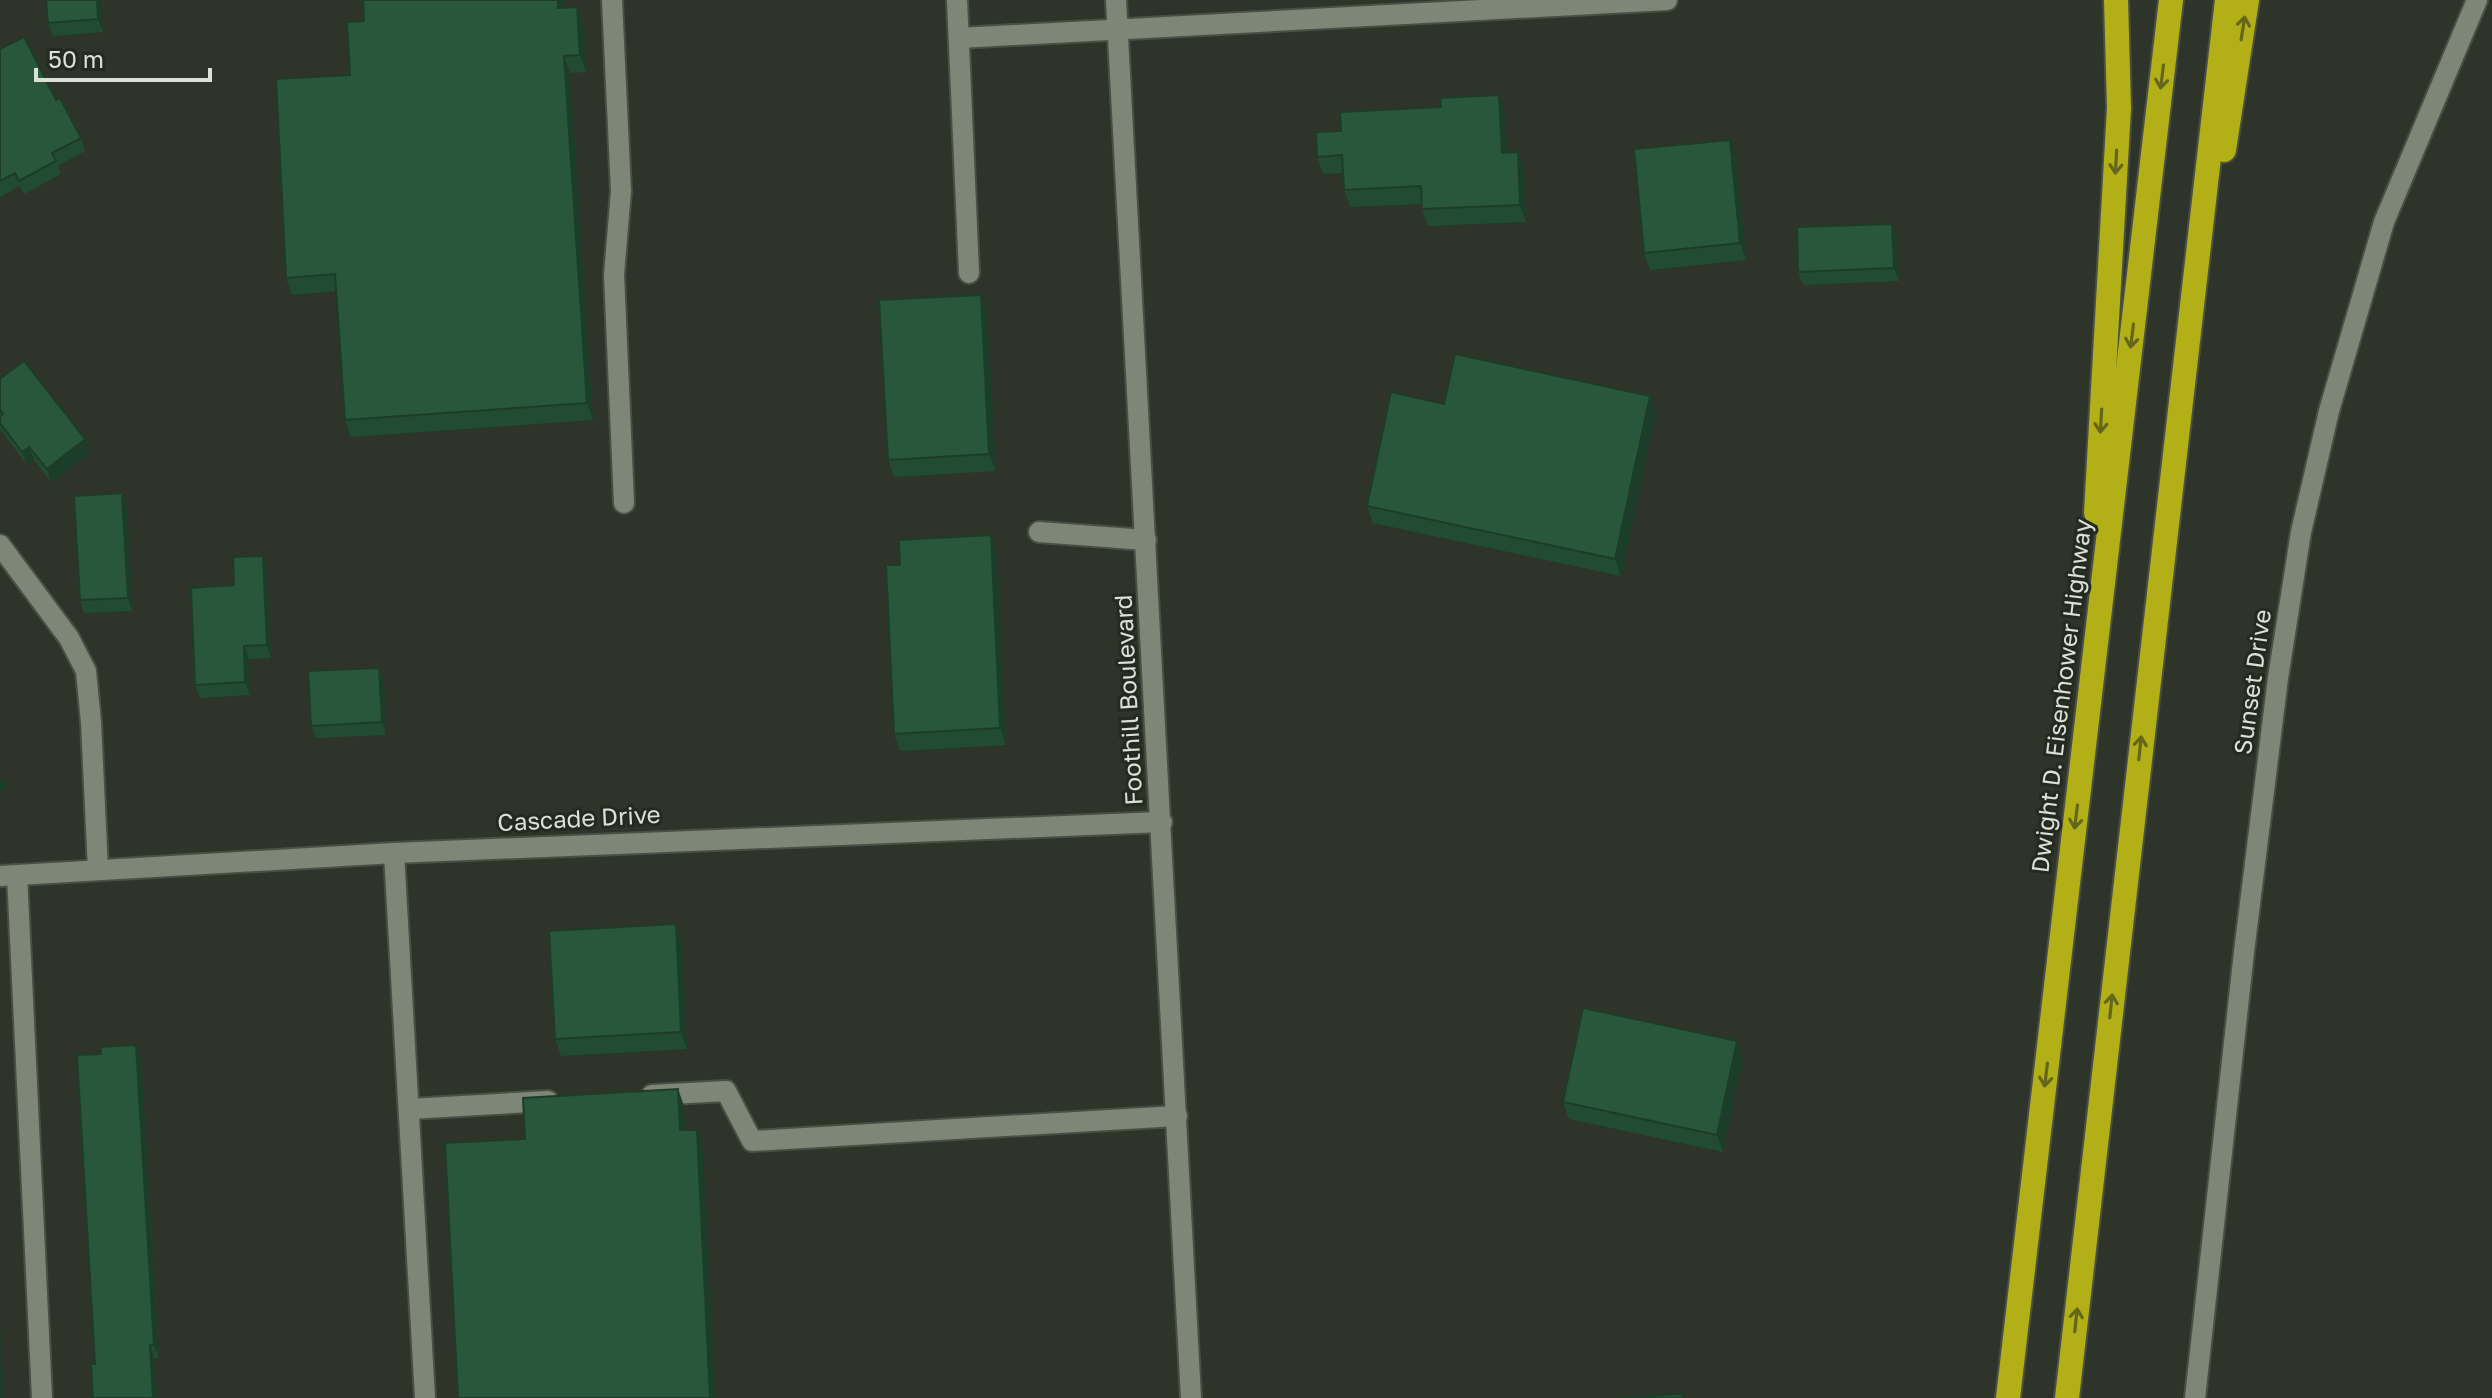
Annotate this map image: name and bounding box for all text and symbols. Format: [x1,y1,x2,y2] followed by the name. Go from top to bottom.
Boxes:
[2236,16,2251,41] one-way arrow
[36,32,210,82] scale bar
[48,44,104,73] text: 50 m
[2154,64,2169,90] one-way arrow
[2108,148,2123,175] one-way arrow
[2124,323,2139,348] one-way arrow
[2094,408,2109,434] one-way arrow
[2024,517,2097,874] street label: Dwight D. Eisenhower Highway
[1107,594,1148,806] street label: Foothill Boulevard
[2227,607,2276,756] street label: Sunset Drive
[2133,735,2148,762] one-way arrow
[497,799,661,836] street label: Cascade Drive
[2069,803,2084,829] one-way arrow
[2104,994,2119,1020] one-way arrow
[2038,1062,2053,1087] one-way arrow
[2068,1308,2083,1334] one-way arrow

